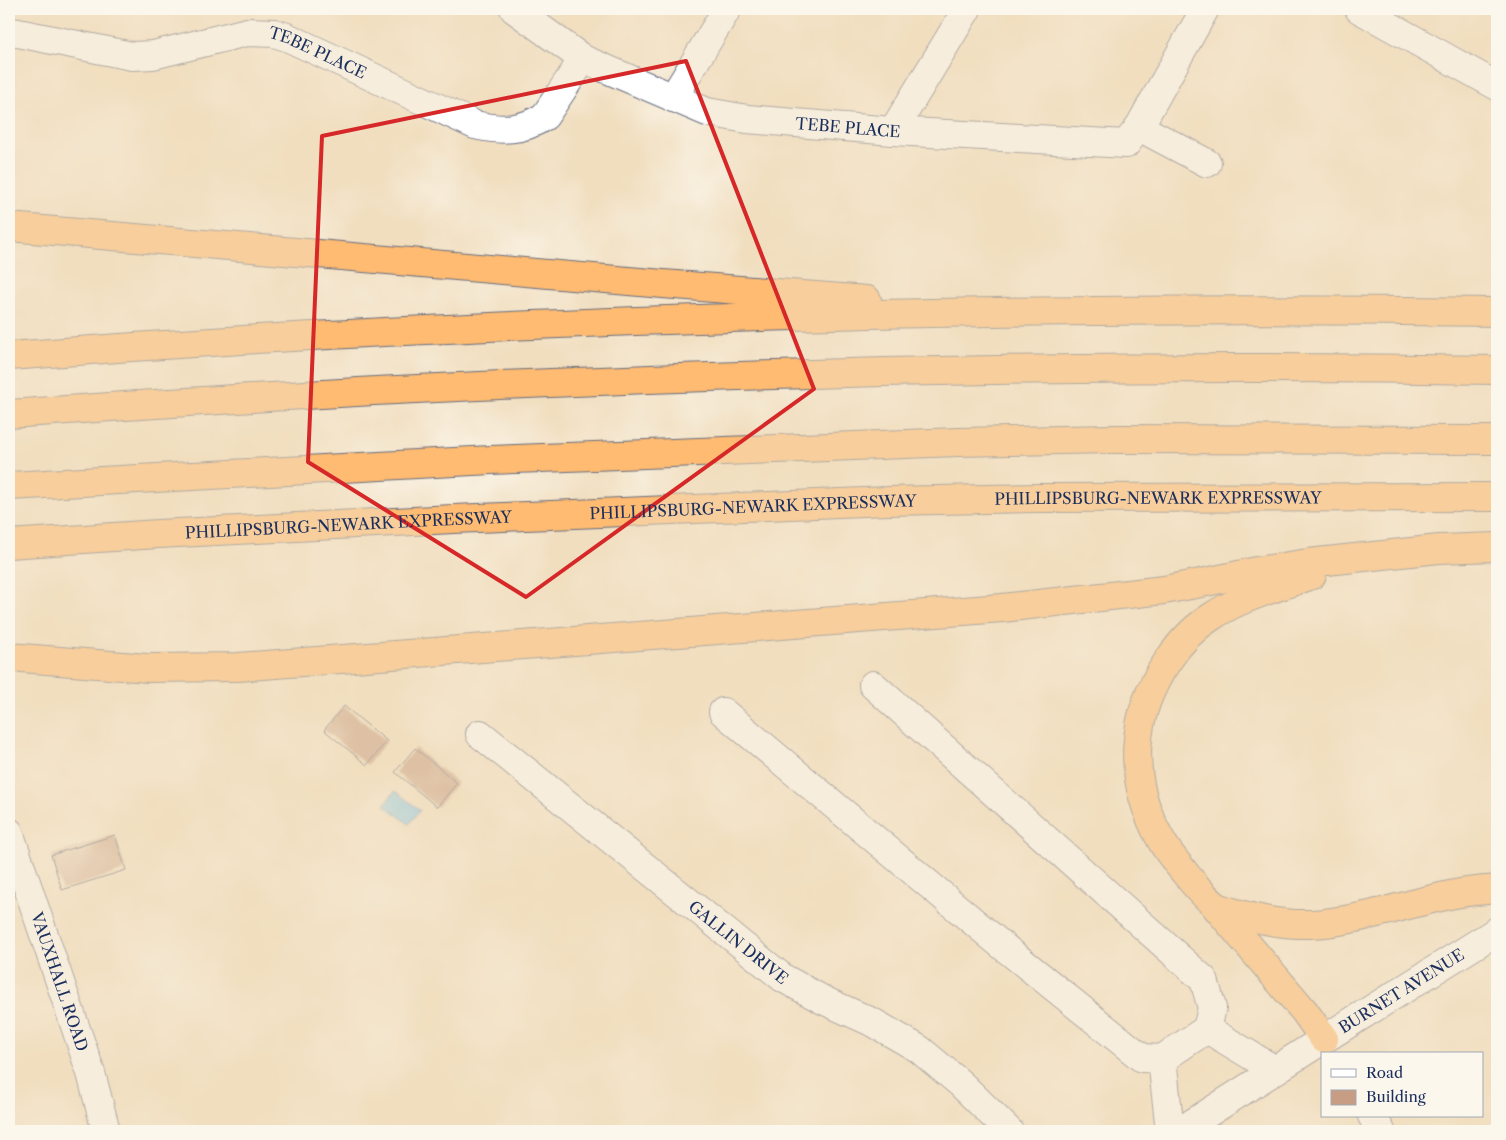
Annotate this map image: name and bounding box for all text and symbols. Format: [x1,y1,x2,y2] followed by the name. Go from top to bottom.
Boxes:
[266,22,370,83] street label: TEBE PLACE
[795,113,901,141] street label: TEBE PLACE
[994,487,1322,509] street label: PHILLIPSBURG-NEWARK EXPRESSWAY
[589,490,917,523] street label: PHILLIPSBURG-NEWARK EXPRESSWAY
[185,507,513,543] street label: PHILLIPSBURG-NEWARK EXPRESSWAY
[685,896,792,988] street label: GALLIN DRIVE
[27,908,93,1054] street label: VAUXHALL ROAD
[1335,944,1468,1037] street label: BURNET AVENUE
[1321,1052,1484,1118] legend
[1366,1063,1403,1082] text: Road
[1366,1087,1426,1106] text: Building

